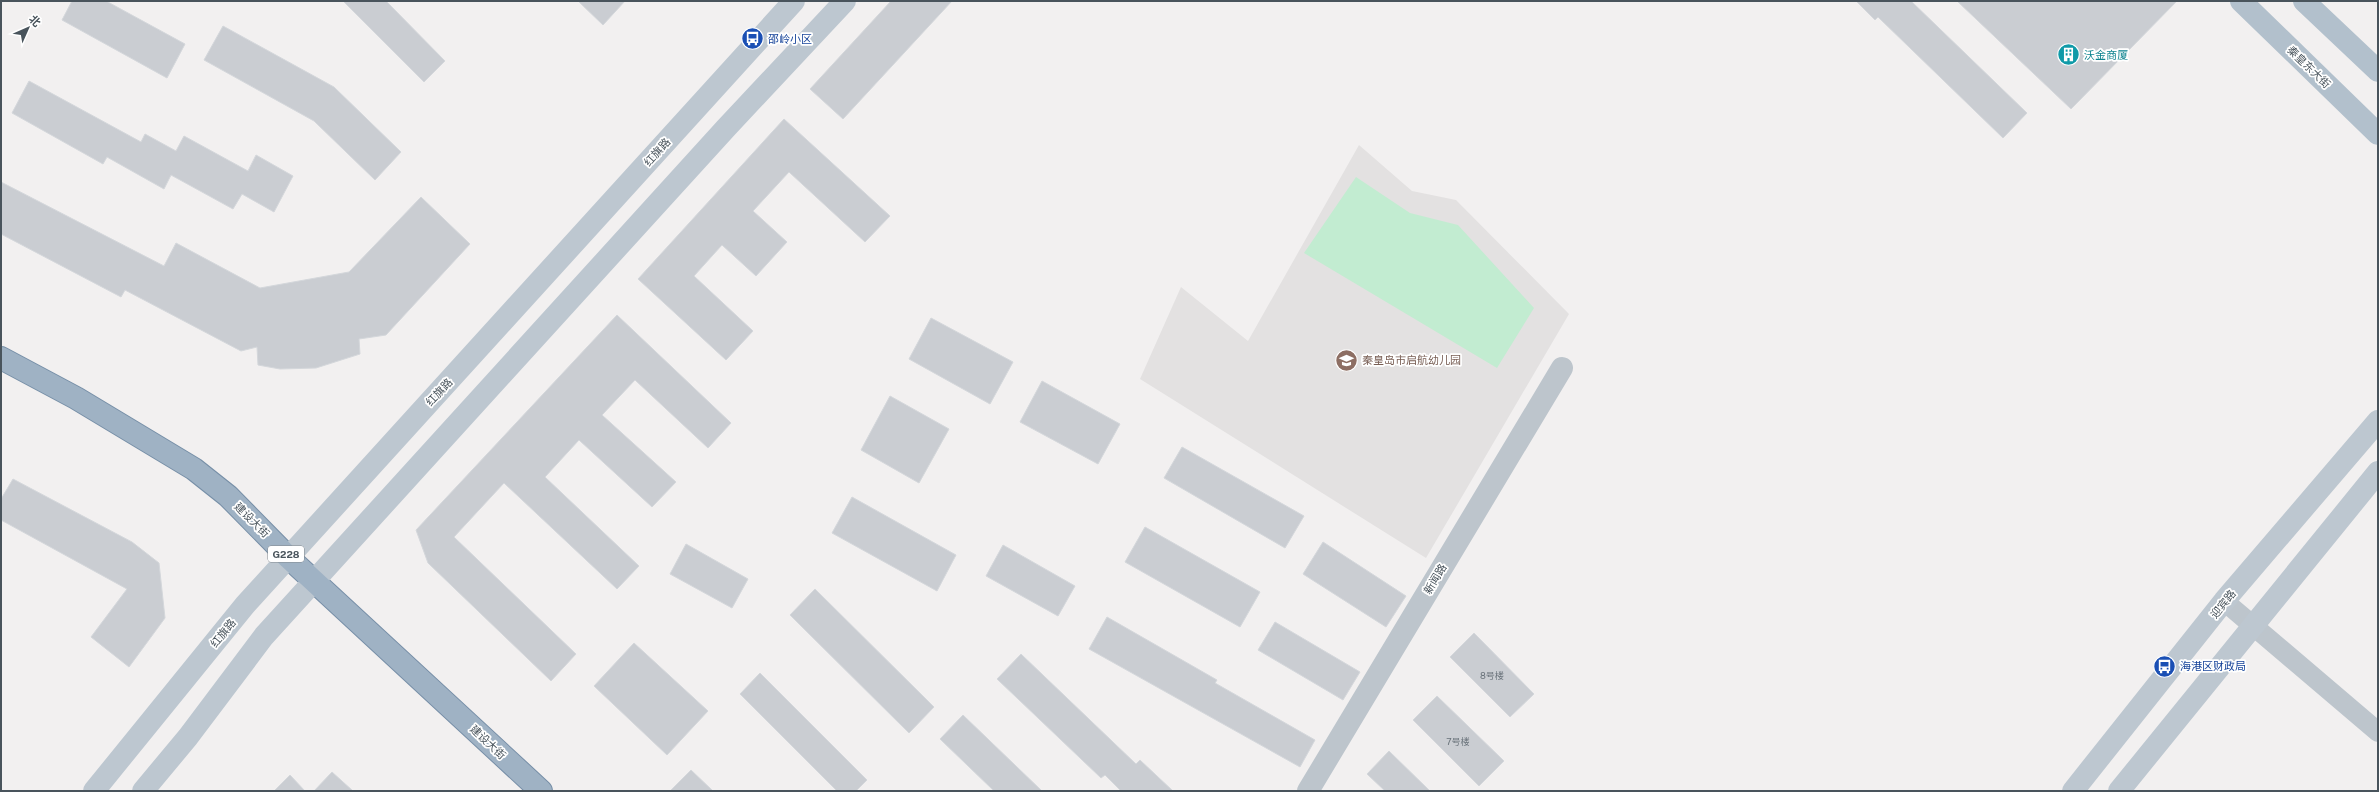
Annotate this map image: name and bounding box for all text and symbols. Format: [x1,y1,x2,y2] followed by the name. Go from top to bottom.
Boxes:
[8,8,48,48] north arrow
[27,13,43,29] text: 北
[739,26,765,52] bus stop icon: 邵岭小区
[768,33,812,45] place label: 邵岭小区
[2056,42,2082,68] building icon: 沃金商厦
[2285,44,2333,90] street label: 秦皇东大街
[2084,49,2128,61] place label: 沃金商厦
[642,136,672,168] street label: 红旗路
[1333,347,1359,373] school or university icon: 秦皇岛市启航幼儿园
[1362,354,1461,366] place label: 秦皇岛市启航幼儿园
[423,376,455,408] street label: 红旗路
[232,500,272,540] street label: 建设大街
[268,546,304,562] road number: G228
[1421,562,1449,596] street label: 新闻路
[2208,587,2238,621] street label: 迎宾路
[208,616,238,650] street label: 红旗路
[2152,653,2178,679] bus stop icon: 海港区财政局
[2180,660,2246,672] place label: 海港区财政局
[1480,670,1504,681] house number: 8号楼
[468,723,508,761] street label: 建设大街
[1446,736,1470,747] house number: 7号楼

